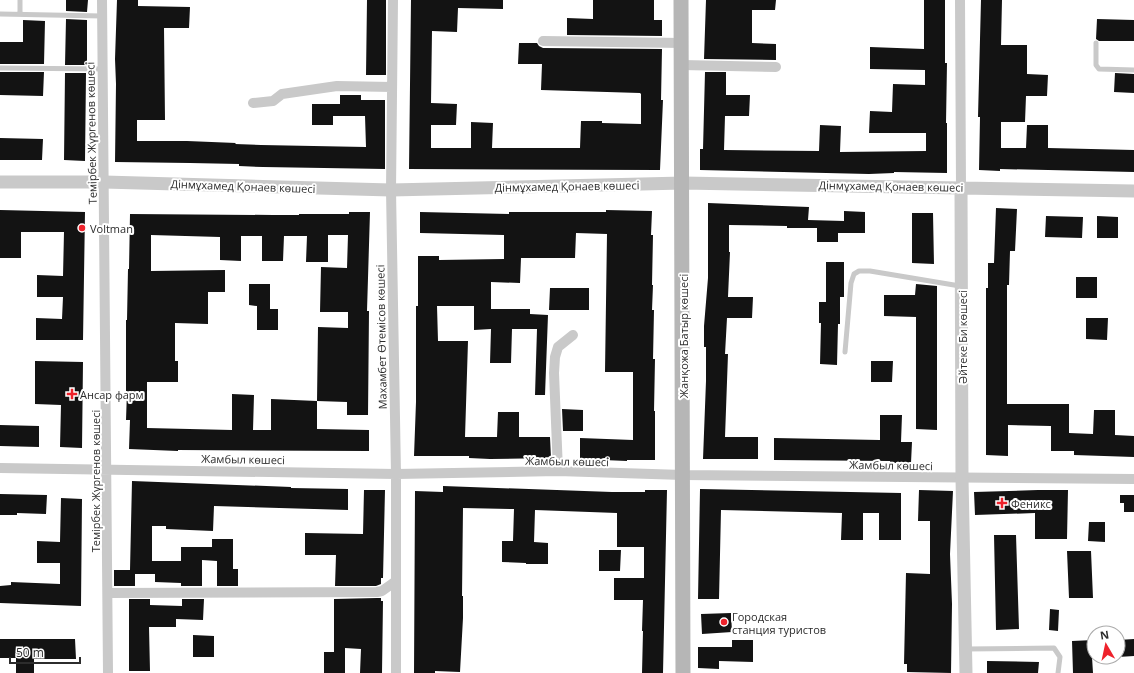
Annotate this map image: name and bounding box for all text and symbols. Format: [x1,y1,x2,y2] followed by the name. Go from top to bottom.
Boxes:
[82,62,100,204] street label: Темірбек Жүргенов көшесі
[170,176,316,196] street label: Дінмұхамед Қонаев көшесі
[495,177,639,195] street label: Дінмұхамед Қонаев көшесі
[819,177,963,195] street label: Дінмұхамед Қонаев көшесі
[90,221,133,236] place label: Voltman
[77,223,87,233] marker: Voltman
[372,264,390,410] street label: Махамбет Өтемісов көшесі
[676,274,691,398] street label: Жанқожа Батыр көшесі
[955,290,970,384] street label: Әйтеке Би көшесі
[80,387,144,402] place label: Ансар фарм
[67,389,77,399] marker: Ансар фарм
[88,410,103,552] street label: Темірбек Жүргенов көшесі
[201,451,285,467] street label: Жамбыл көшесі
[525,453,609,469] street label: Жамбыл көшесі
[849,457,933,473] street label: Жамбыл көшесі
[1011,496,1051,511] place label: Феникс
[996,497,1008,509] marker: Феникс
[732,609,826,637] place label: Городская станция туристов
[719,617,729,627] marker: Городская станция туристов
[1086,625,1126,665] north arrow
[1099,627,1110,643] text: N
[10,639,80,665] scale bar
[16,644,44,661] text: 50 m

